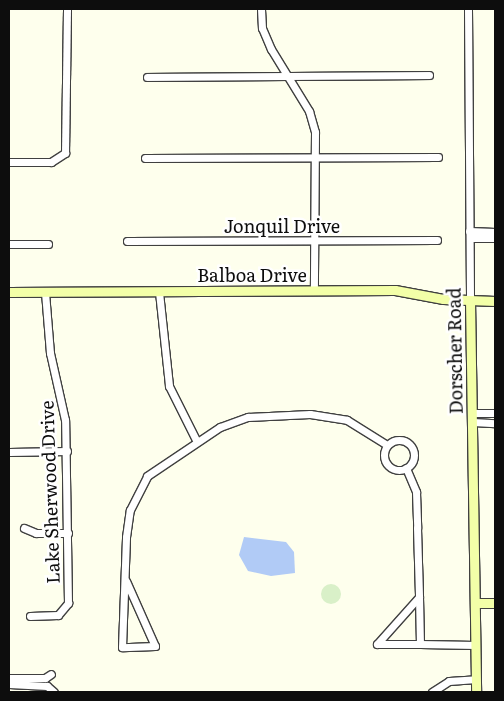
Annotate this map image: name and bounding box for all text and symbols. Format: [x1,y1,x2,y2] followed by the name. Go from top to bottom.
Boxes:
[224,215,340,237] street label: Jonquil Drive
[197,264,307,286] street label: Balboa Drive
[443,288,467,414] street label: Dorscher Road
[36,400,64,584] street label: Lake Sherwood Drive

